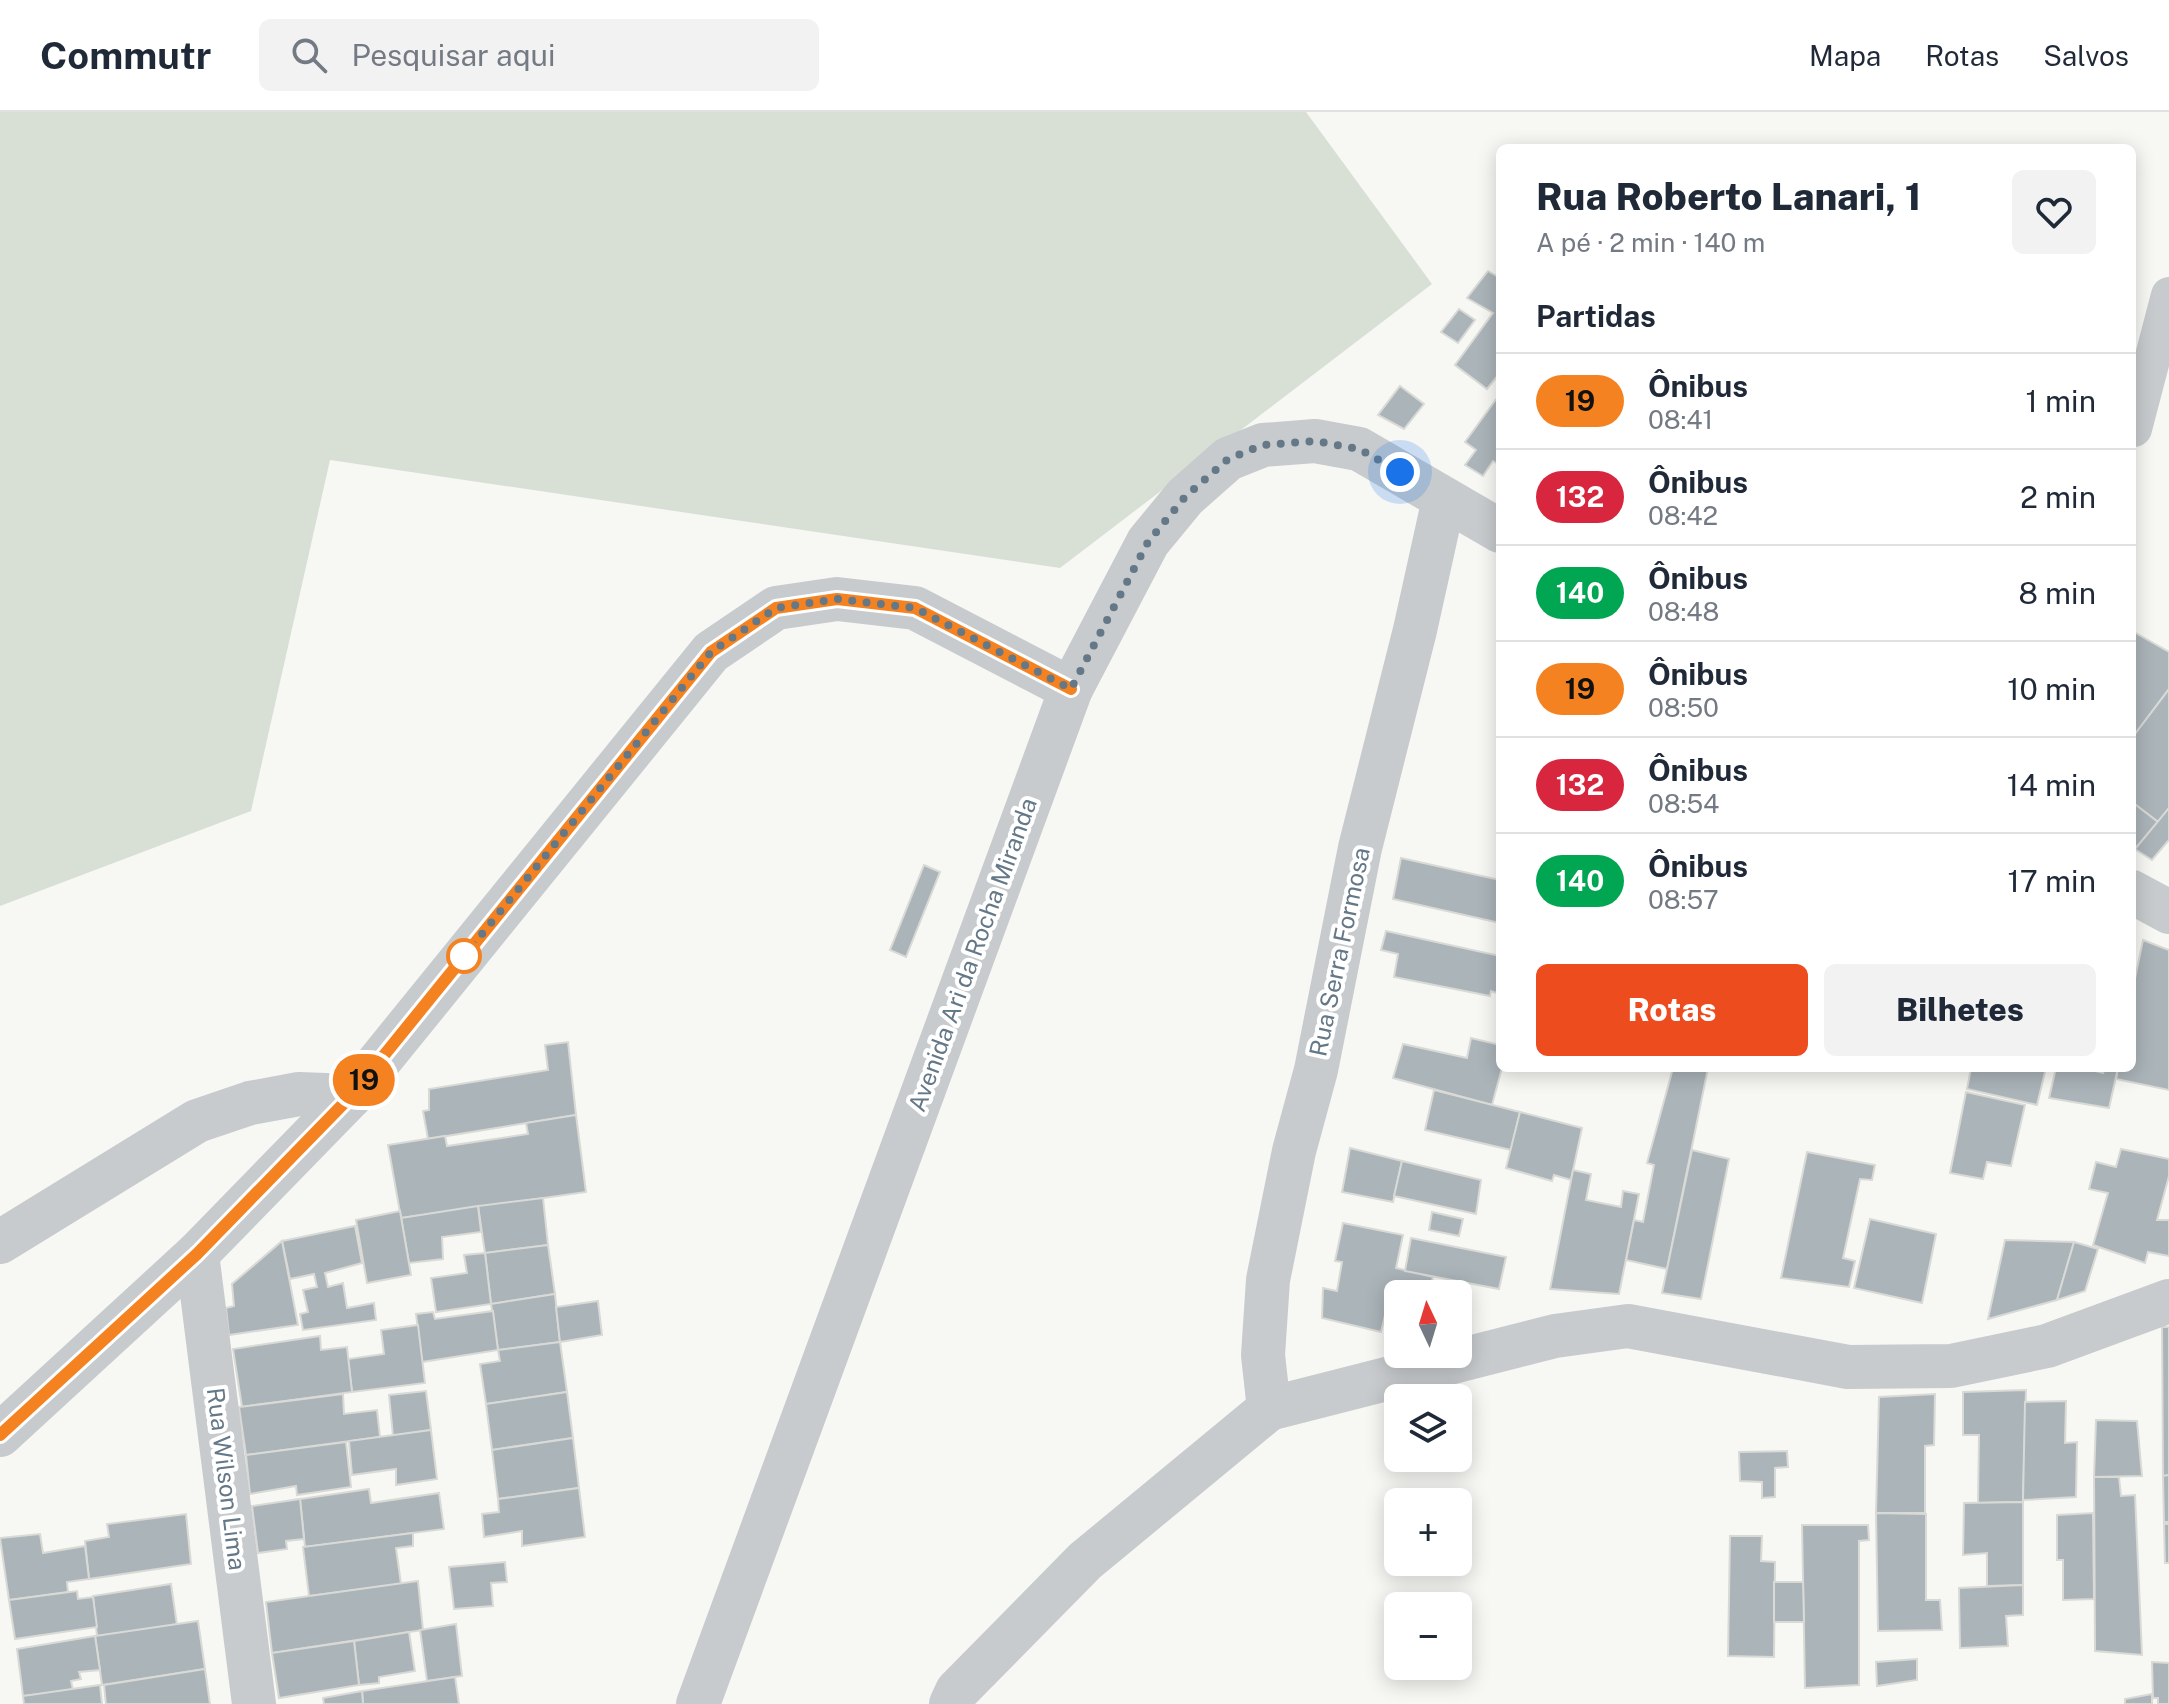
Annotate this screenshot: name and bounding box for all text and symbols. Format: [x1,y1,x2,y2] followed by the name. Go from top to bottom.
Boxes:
[259,19,819,91] search box
[40,33,211,78] text: Commutr
[287,33,331,77] icon: search
[351,37,556,73] text: Pesquisar aqui
[1809,39,1881,72] text: Mapa
[1925,39,1999,72] text: Rotas
[2043,39,2129,72] text: Salvos
[2012,170,2096,254] button: heart
[1536,174,1921,219] text: Rua Roberto Lanari, 1
[1536,227,1765,258] text: A pé · 2 min · 140 m
[1536,298,1656,334] text: Partidas
[1648,368,1748,404] text: Ônibus
[2026,383,2096,419] text: 1 min
[1565,384,1595,417] text: 19
[1648,404,1713,435] text: 08:41
[1380,452,1420,492] your location
[1648,464,1748,500] text: Ônibus
[2020,479,2096,515] text: 2 min
[1556,480,1604,513] text: 132
[1648,500,1718,531] text: 08:42
[1648,560,1748,596] text: Ônibus
[2018,575,2096,611] text: 8 min
[1556,576,1604,609] text: 140
[1648,596,1719,627] text: 08:48
[1648,656,1748,692] text: Ônibus
[2007,671,2096,707] text: 10 min
[1565,672,1595,705] text: 19
[1648,692,1719,723] text: 08:50
[1648,752,1748,788] text: Ônibus
[2007,767,2096,803] text: 14 min
[1556,768,1604,801] text: 132
[1648,788,1719,819] text: 08:54
[902,794,1042,1115] street label: Avenida Ari da Rocha Miranda
[1303,845,1375,1059] street label: Rua Serra Formosa
[1648,848,1748,884] text: Ônibus
[2008,863,2096,899] text: 17 min
[1556,864,1604,897] text: 140
[1648,884,1719,915] text: 08:57
[447,939,481,973] unlabelled marker
[1536,964,1808,1056] button: Rotas
[1824,964,2096,1056] button: Bilhetes
[328,1054,400,1106] line badge: 19
[349,1063,379,1096] text: 19
[1384,1280,1472,1368] north arrow
[1384,1280,1472,1680] map controls
[1384,1384,1472,1472] button: layers
[202,1386,252,1572] street label: Rua Wilson Lima
[1384,1488,1472,1576] button: +
[1384,1592,1472,1680] button: −

